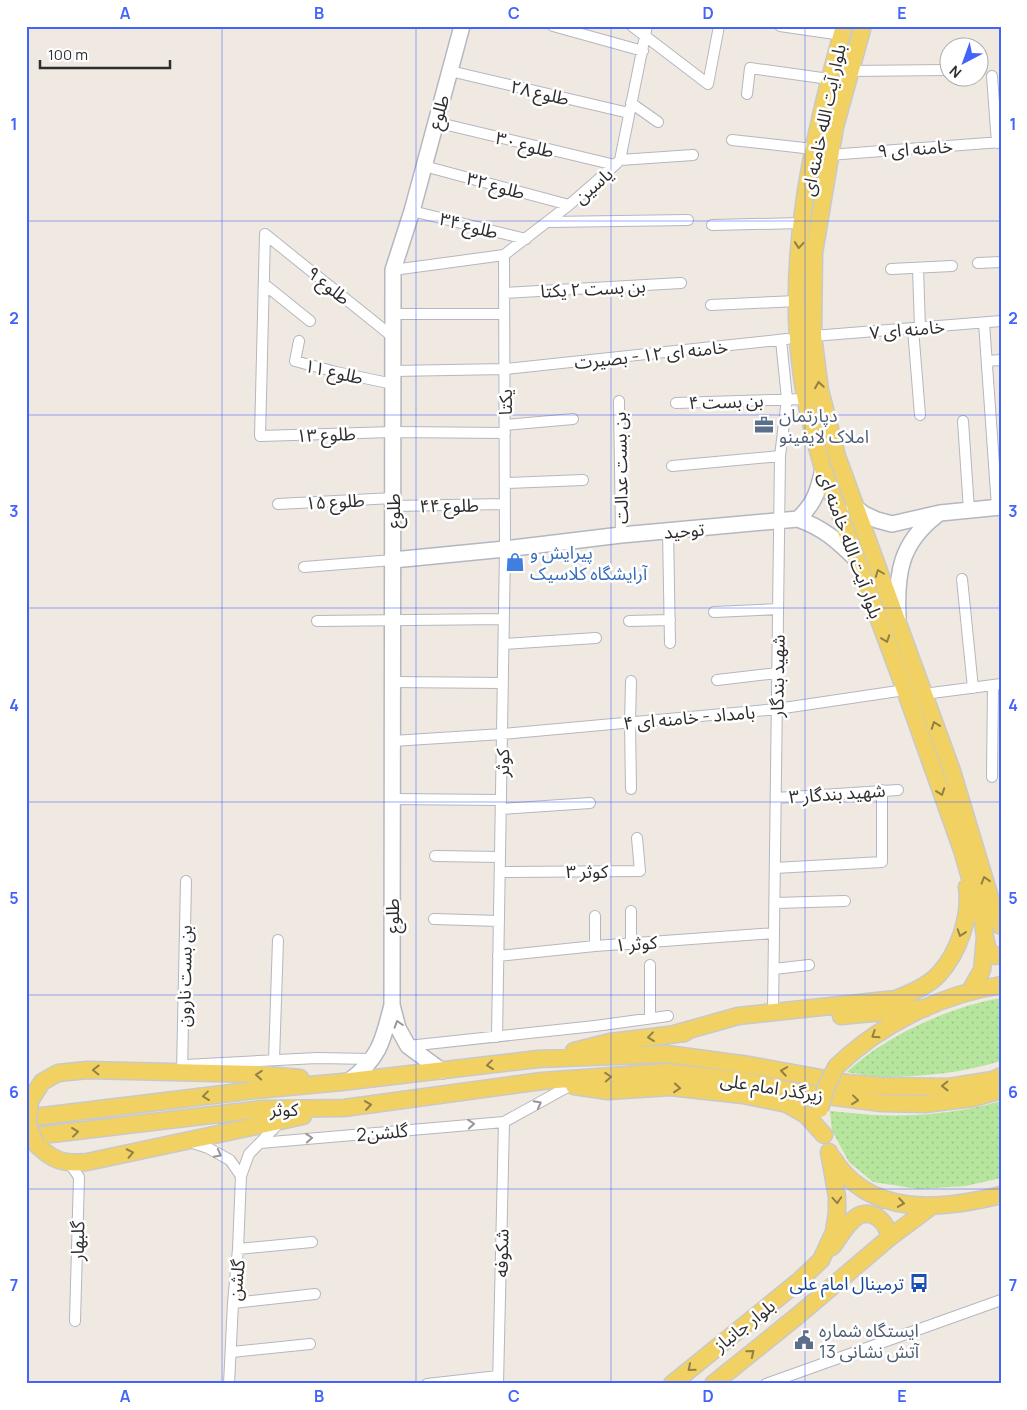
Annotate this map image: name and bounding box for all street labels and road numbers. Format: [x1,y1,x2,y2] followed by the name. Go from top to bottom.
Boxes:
[795,42,851,198] street label: بلوار آیت الله خامنه ای
[508,74,572,113] street label: طلوع ۲۸
[422,92,457,133] street label: طلوع
[493,125,557,166] street label: طلوع ۳۰
[876,133,954,163] street label: خامنه ای ۹
[568,161,618,209] street label: یاسین
[463,166,528,207] street label: طلوع ۳۲
[437,206,501,247] street label: طلوع ۳۴
[300,260,356,312] street label: طلوع ۹
[540,273,646,303] street label: بن بست ۲ یکتا
[868,314,946,344] street label: خامنه ای ۷
[573,334,729,374] street label: خامنه ای ۱۲ - بصیرت
[302,353,366,392] street label: طلوع ۱۱
[688,388,764,414] street label: بن بست ۴
[493,389,517,415] street label: یکتا
[607,412,633,524] street label: بن بست عدالت
[296,421,356,450] street label: طلوع ۱۳
[813,468,889,622] street label: بلوار آیت الله خامنه ای
[305,487,365,518] street label: طلوع ۱۵
[419,492,479,521] street label: طلوع ۴۴
[381,493,408,529] street label: طلوع
[663,516,705,544] street label: توحید
[764,634,790,719] street label: شهید بندگار
[622,699,756,735] street label: بامداد - خامنه ای ۴
[490,748,514,778] street label: کوثر
[788,778,886,808] street label: شهید بندگار ۳
[566,859,609,883] street label: کوثر ۳
[380,898,407,934] street label: طلوع
[171,925,197,1027] street label: بن بست نارون
[614,930,659,956] street label: کوثر ۱
[718,1067,825,1110] street label: زیرگذر امام علی
[269,1097,299,1121] street label: کوثر
[355,1118,409,1146] street label: گلشن2
[65,1220,89,1262] street label: گلبهار
[489,1229,513,1277] street label: شکوفه
[222,1258,250,1302] street label: گلشن
[707,1293,780,1357] street label: بلوار جانباز

